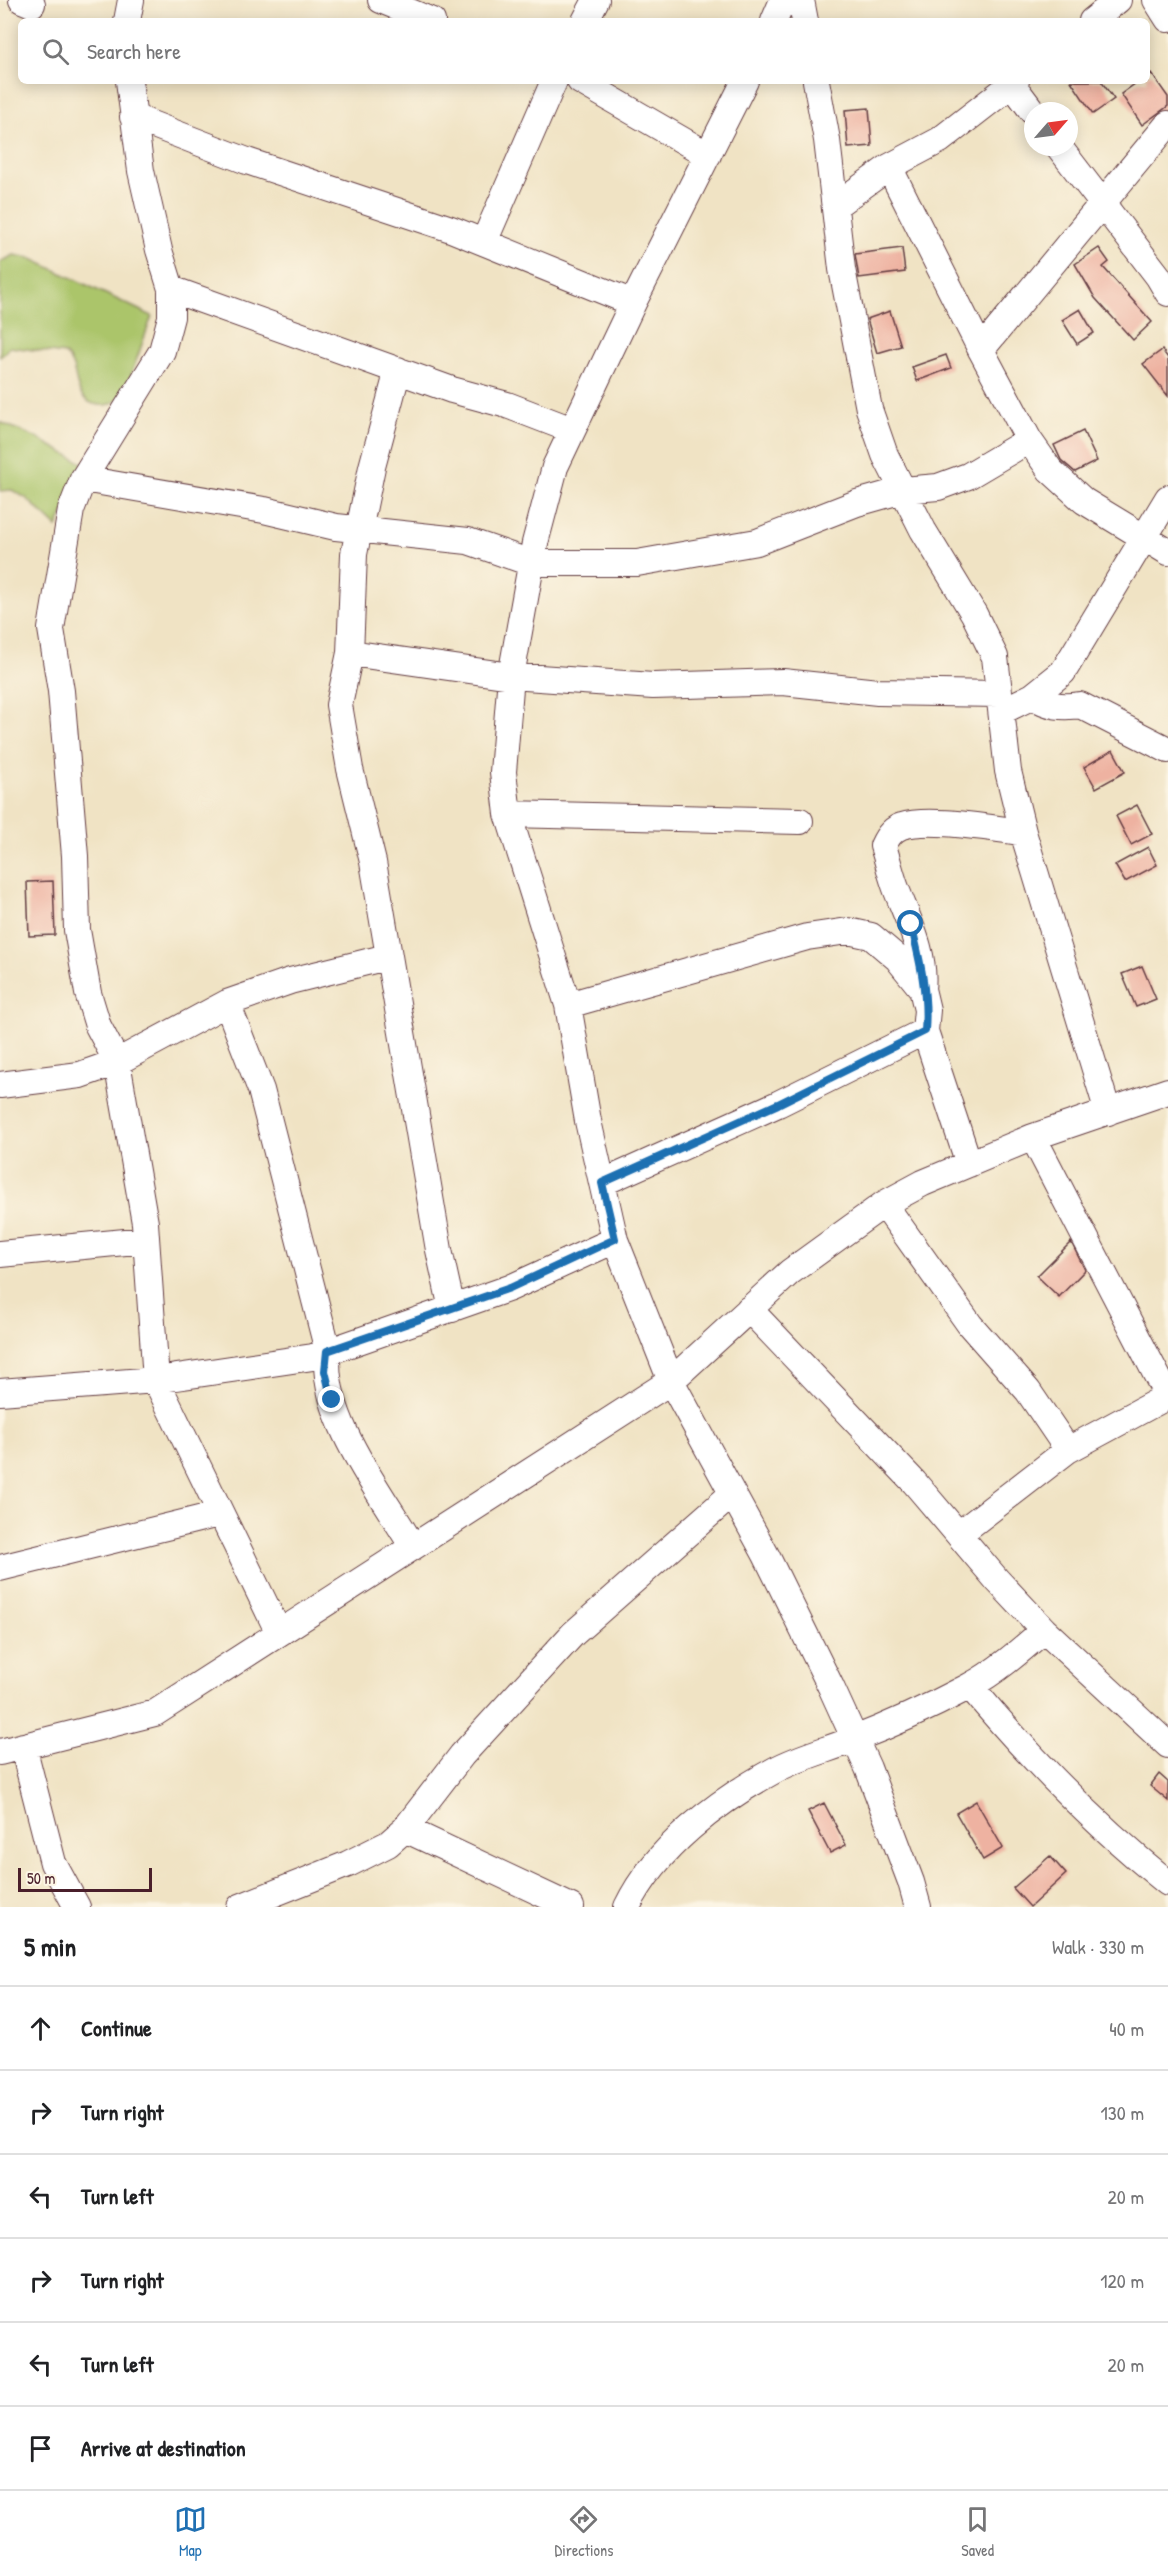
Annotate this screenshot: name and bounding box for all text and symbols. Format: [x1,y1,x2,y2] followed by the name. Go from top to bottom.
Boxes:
[18,18,1150,84] search box
[39,35,72,68] icon: search
[87,36,181,66] text: Search here
[1024,102,1078,156] north arrow
[897,910,923,936] route start
[318,1386,344,1412] route end
[18,1865,152,1892] scale bar
[27,1867,56,1889] text: 50 m
[24,1929,76,1964] text: 5 min
[1052,1933,1144,1960] text: Walk · 330 m
[24,2012,57,2045] icon: ahead
[81,2013,152,2043] text: Continue
[1109,2015,1144,2042] text: 40 m
[24,2096,57,2129] icon: right
[81,2097,164,2127] text: Turn right
[1101,2099,1144,2126] text: 130 m
[24,2180,57,2213] icon: left
[81,2181,154,2211] text: Turn left
[1107,2183,1144,2210] text: 20 m
[24,2264,57,2297] icon: right
[81,2265,164,2295] text: Turn right
[1100,2267,1144,2294] text: 120 m
[24,2348,57,2381] icon: left
[81,2349,154,2379] text: Turn left
[1107,2351,1144,2378] text: 20 m
[24,2432,57,2465] icon: arrive
[81,2433,246,2463] text: Arrive at destination
[174,2503,207,2561] tab: Map
[555,2503,613,2561] tab: Directions
[961,2503,994,2561] tab: Saved

